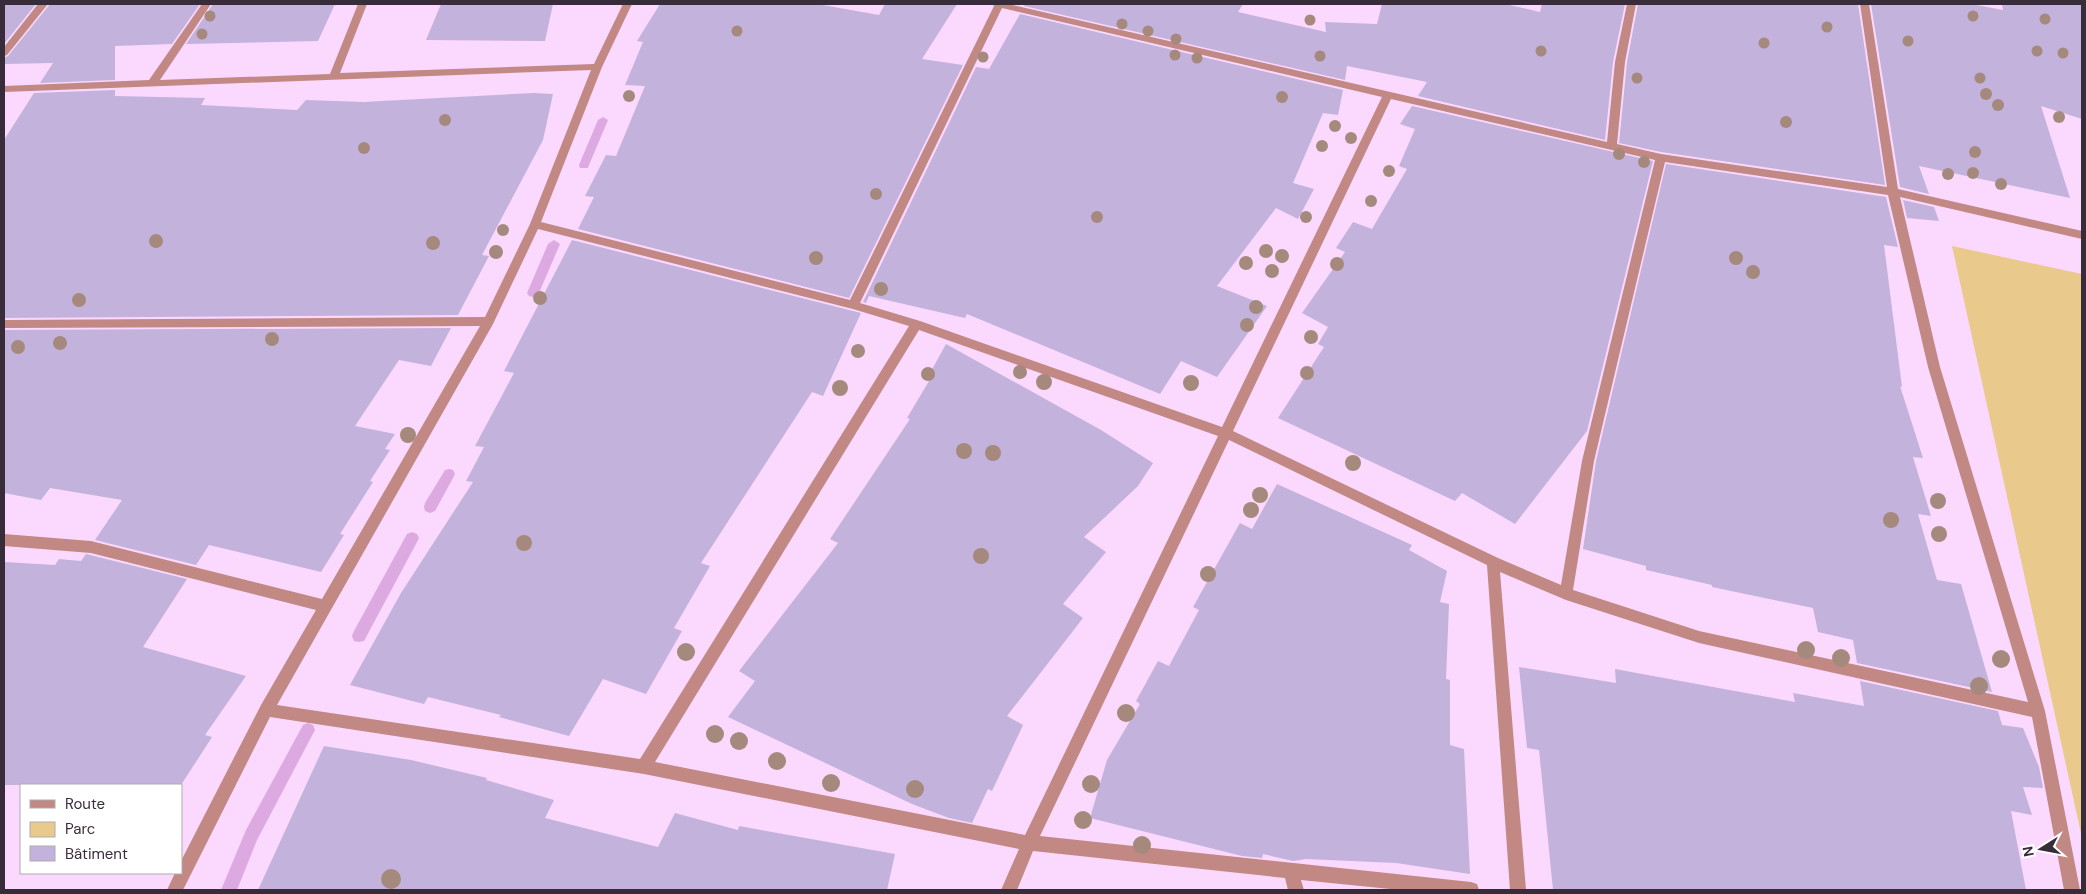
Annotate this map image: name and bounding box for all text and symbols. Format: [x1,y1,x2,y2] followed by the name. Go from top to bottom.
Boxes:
[20,784,182,874] legend
[65,794,105,814] text: Route
[65,819,95,839] text: Parc
[2016,824,2066,874] north arrow
[65,844,128,864] text: Bâtiment
[2018,845,2038,858] text: N

